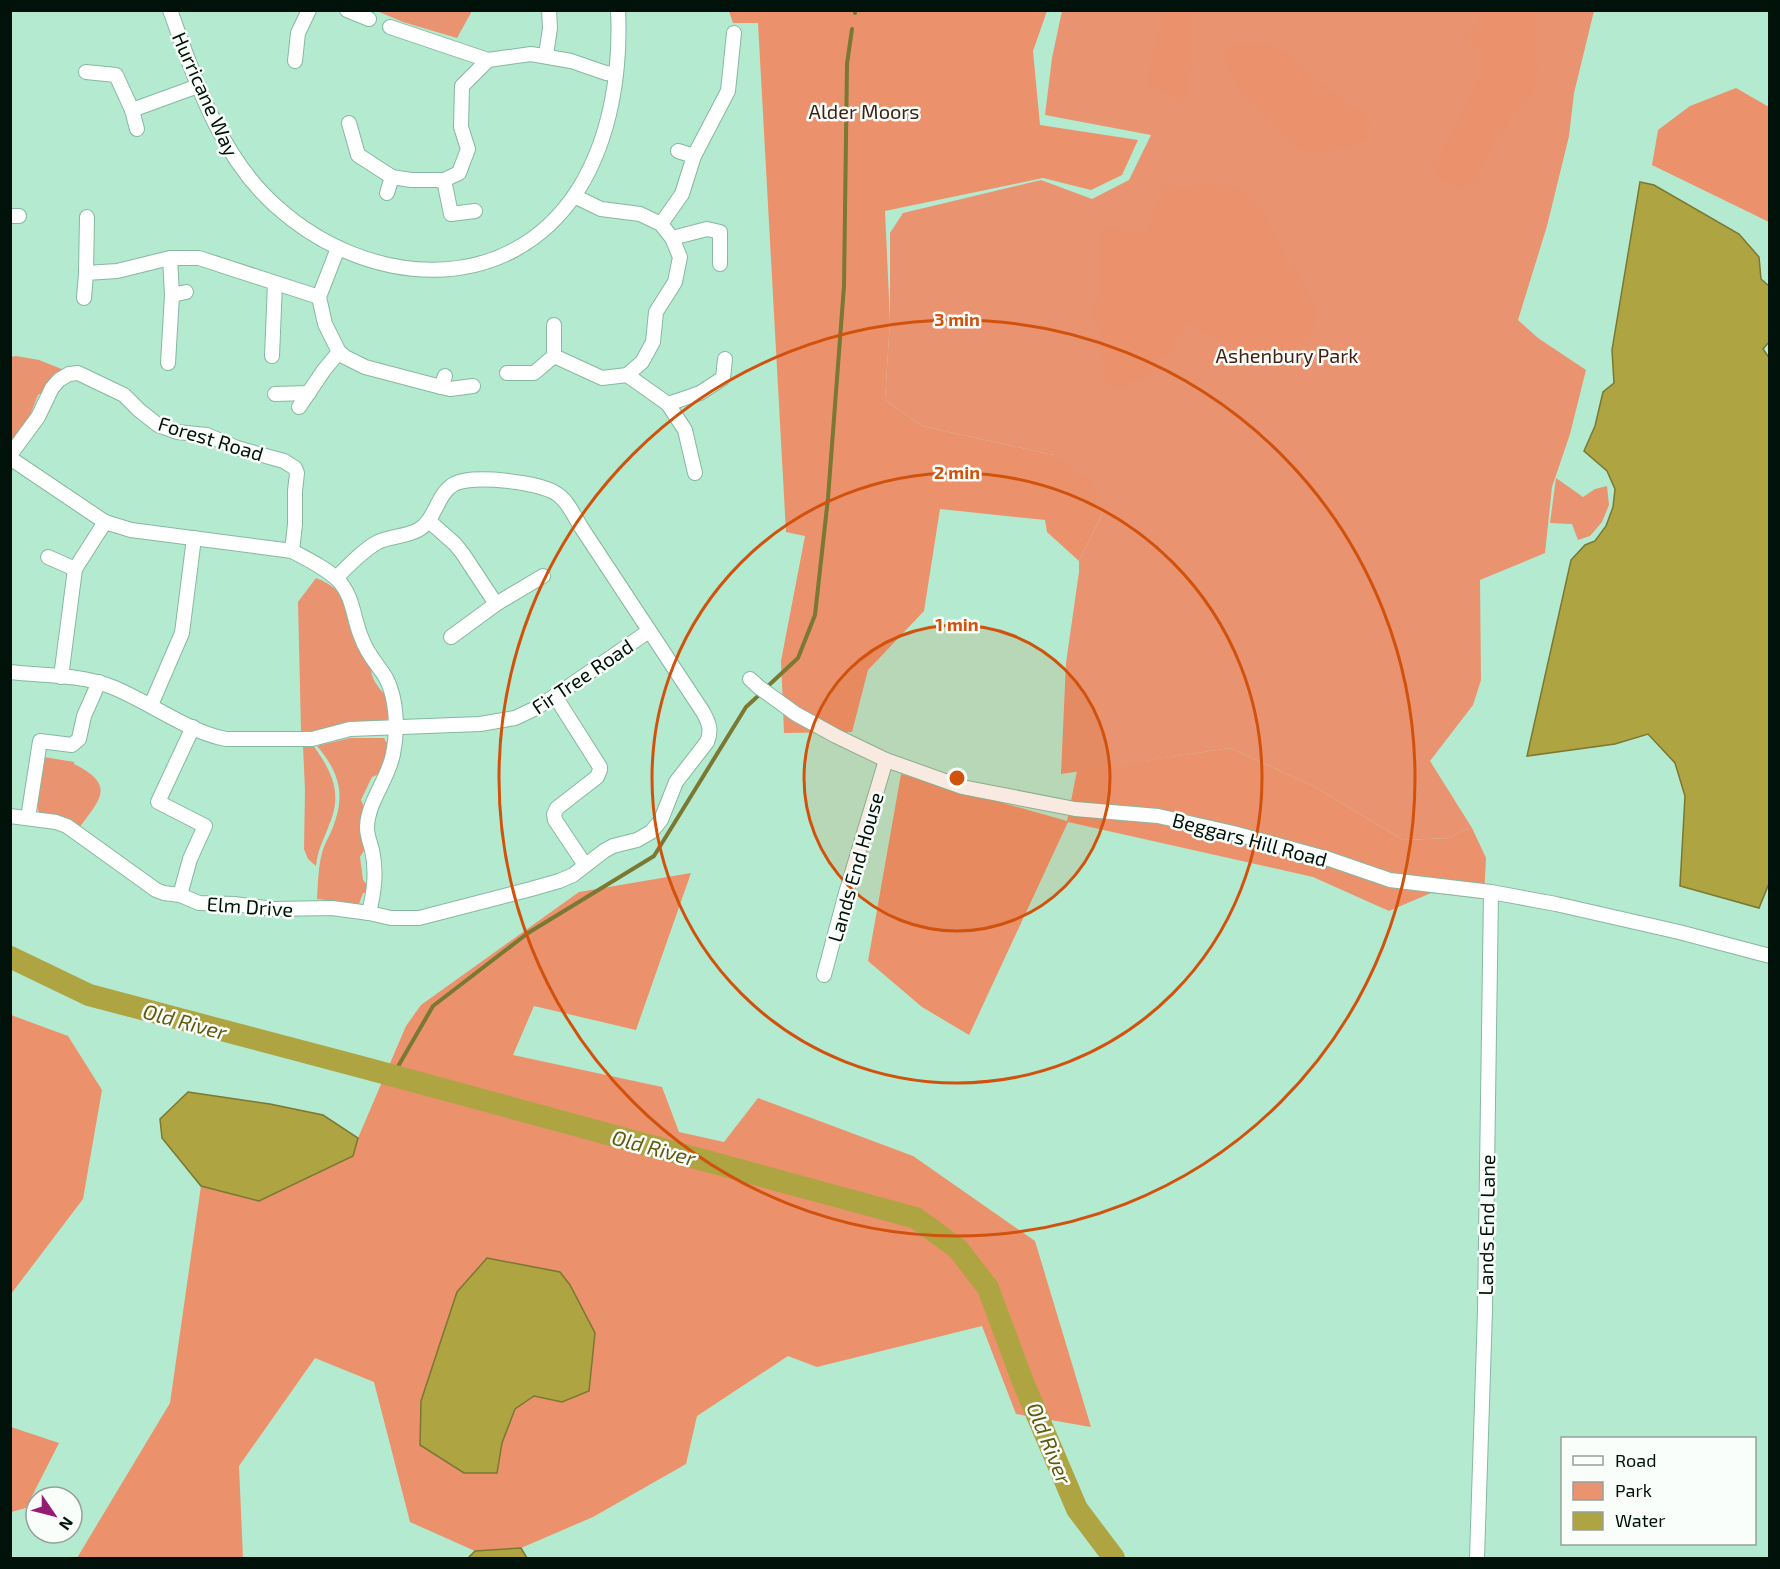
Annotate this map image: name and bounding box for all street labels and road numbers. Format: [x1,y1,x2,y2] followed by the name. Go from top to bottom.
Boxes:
[168,28,244,160] street label: Hurricane Way
[156,411,266,465] street label: Forest Road
[527,633,637,719] street label: Fir Tree Road
[822,789,888,945] street label: Lands End House
[1170,807,1330,871] street label: Beggars Hill Road
[206,891,294,921] street label: Elm Drive
[1473,1154,1499,1296] street label: Lands End Lane

